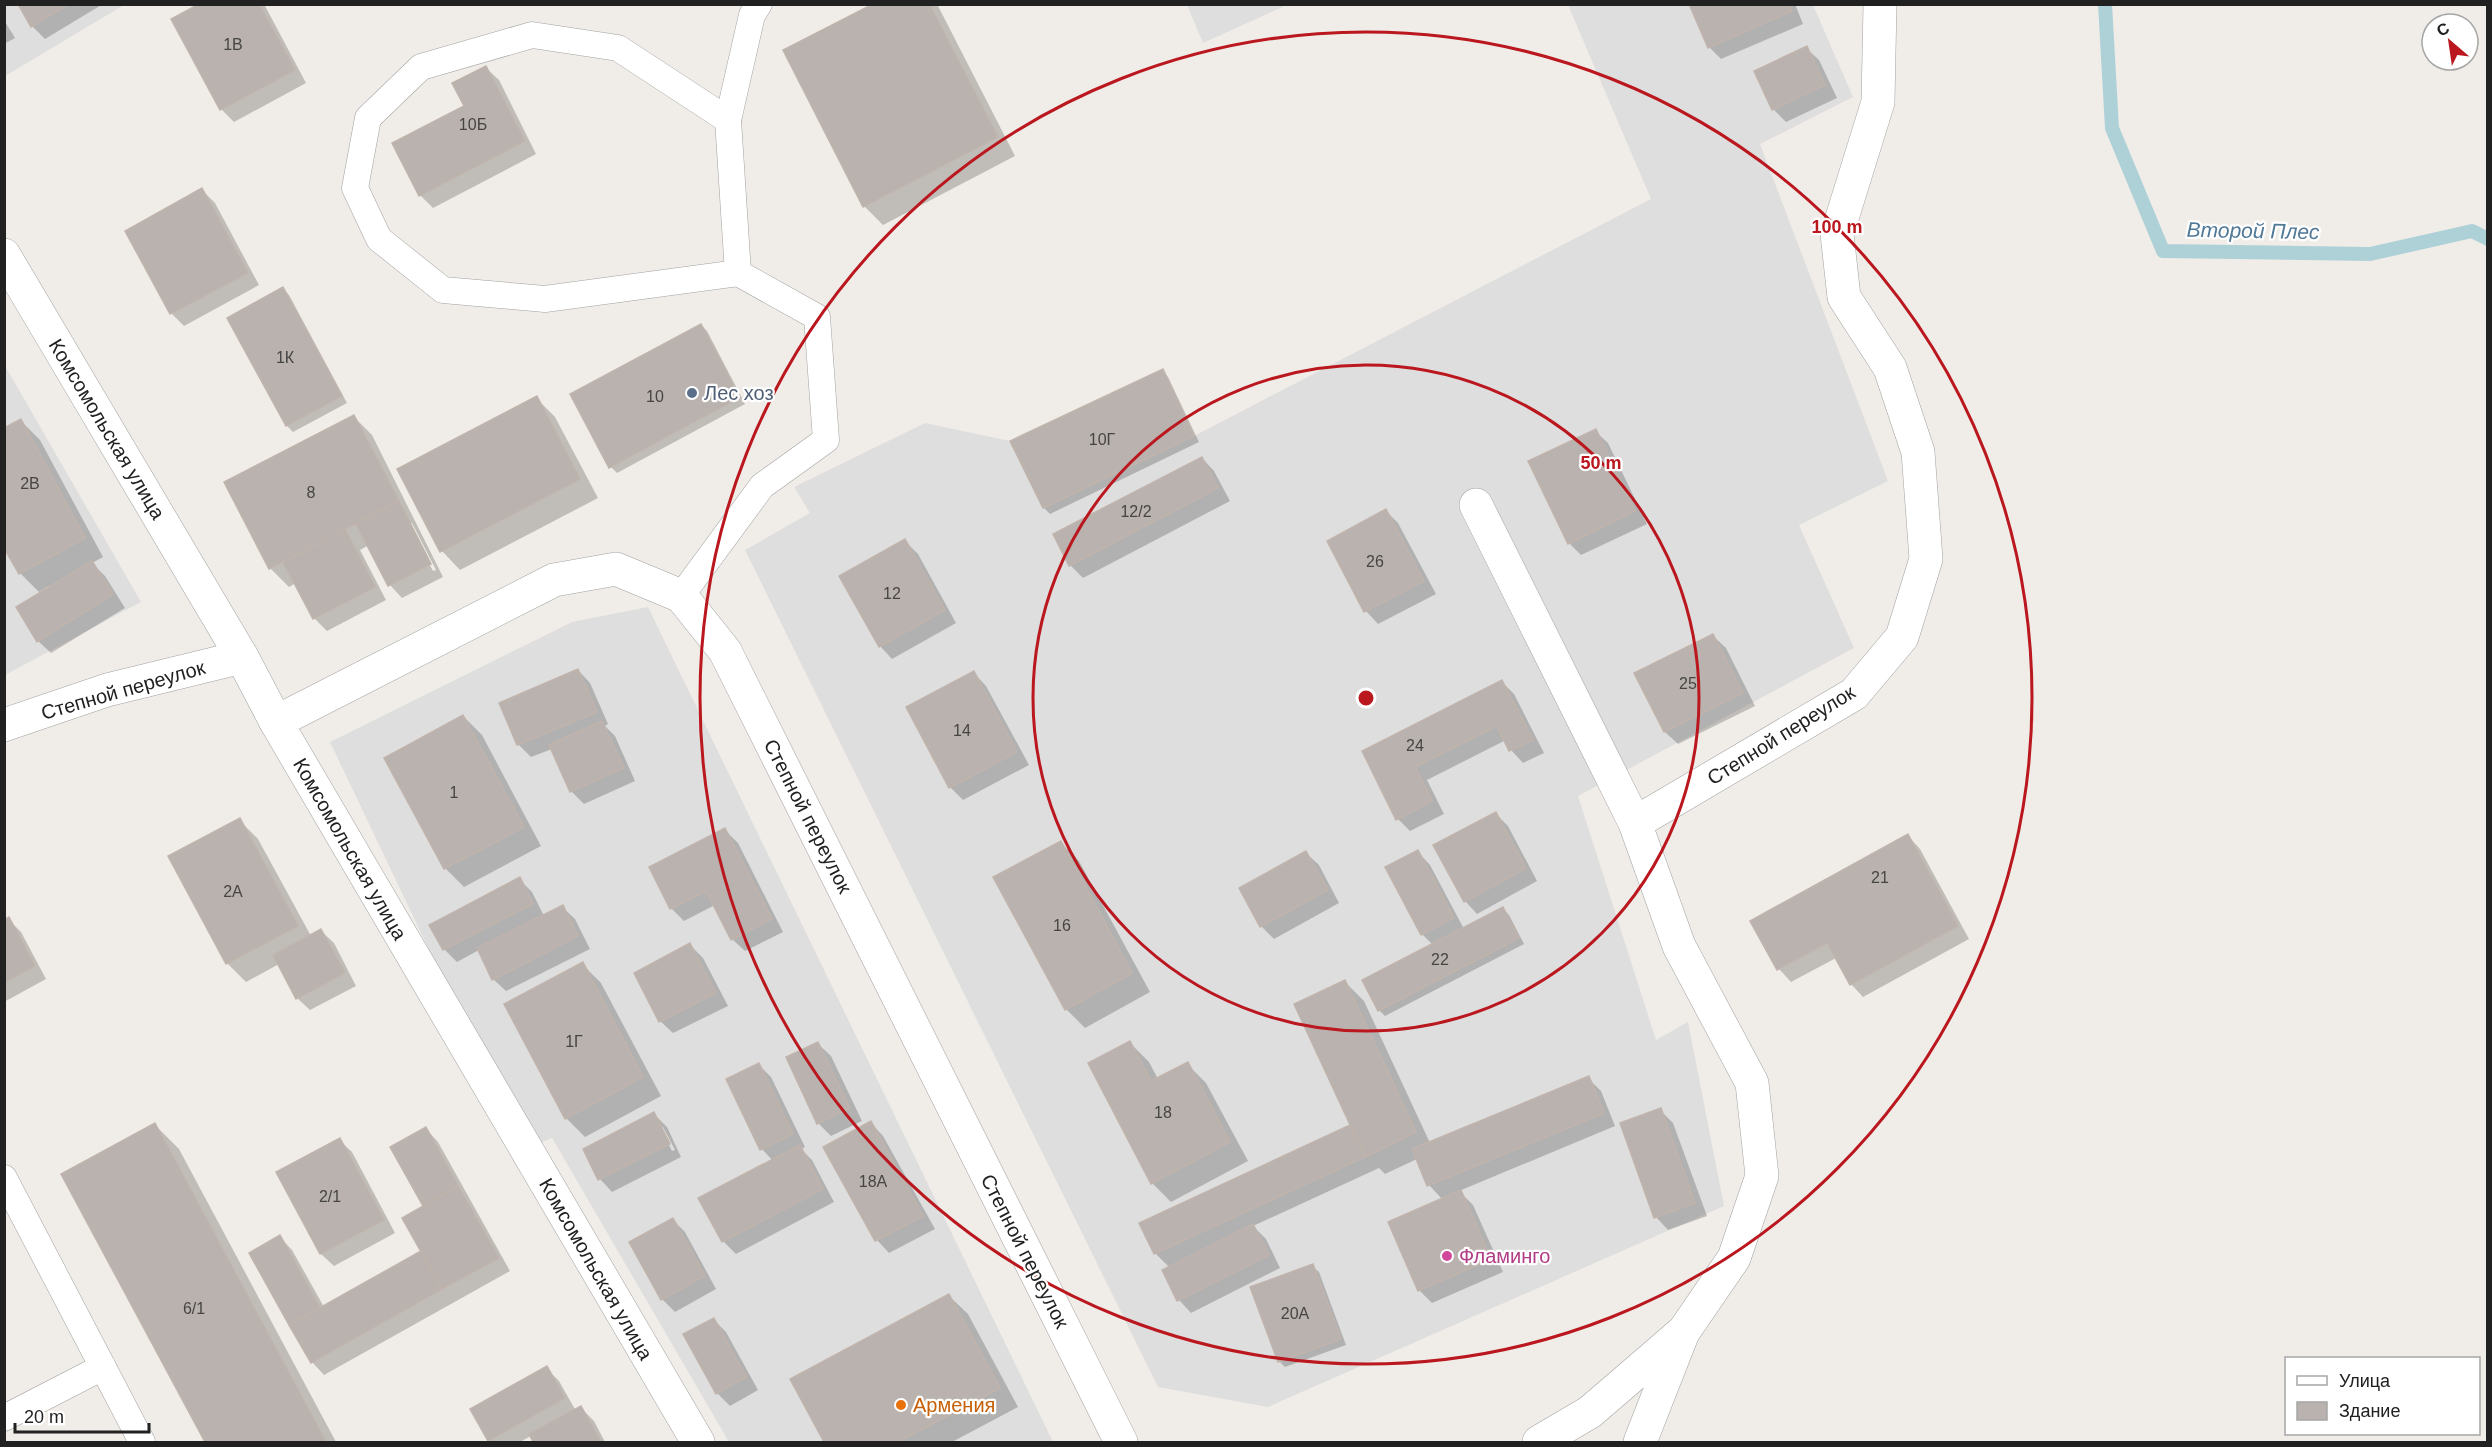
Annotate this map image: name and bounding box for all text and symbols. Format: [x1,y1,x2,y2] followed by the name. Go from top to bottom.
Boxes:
[2420,12,2480,72] north arrow
[2434,19,2453,40] text: С
[223,36,243,53] house number: 1В
[459,116,487,133] house number: 10Б
[1811,217,1863,237] text: 100 m
[2186,218,2320,243] water label: Второй Плес
[45,335,170,524] street label: Комсомольская улица
[276,349,295,366] house number: 1К
[704,382,774,404] place label: Лес хоз
[685,386,699,400] marker: Лес хоз
[646,388,664,405] house number: 10
[1089,431,1116,448] house number: 10Г
[1580,453,1622,473] text: 50 m
[20,475,40,492] house number: 2В
[307,484,316,501] house number: 8
[1120,503,1152,520] house number: 12/2
[1366,553,1384,570] house number: 26
[883,585,901,602] house number: 12
[38,656,208,724] street label: Степной переулок
[1679,675,1697,692] house number: 25
[1703,681,1859,789] street label: Степной переулок
[1356,688,1376,708] centre of rings
[953,722,971,739] house number: 14
[760,735,856,897] street label: Степной переулок
[1406,737,1424,754] house number: 24
[289,754,411,944] street label: Комсомольская улица
[450,784,459,801] house number: 1
[1871,869,1889,886] house number: 21
[223,883,243,900] house number: 2А
[1053,917,1071,934] house number: 16
[1431,951,1449,968] house number: 22
[565,1033,583,1050] house number: 1Г
[1154,1104,1172,1121] house number: 18
[977,1170,1073,1332] street label: Степной переулок
[859,1173,888,1190] house number: 18А
[535,1174,657,1364] street label: Комсомольская улица
[319,1188,341,1205] house number: 2/1
[1459,1245,1550,1267] place label: Фламинго
[1440,1249,1454,1263] marker: Фламинго
[183,1300,205,1317] house number: 6/1
[1281,1305,1310,1322] house number: 20А
[2285,1357,2480,1435] legend
[2339,1371,2391,1391] text: Улица
[913,1394,995,1416] place label: Армения
[15,1396,148,1434] scale bar
[894,1398,908,1412] marker: Армения
[2339,1401,2400,1421] text: Здание
[24,1407,64,1427] text: 20 m

